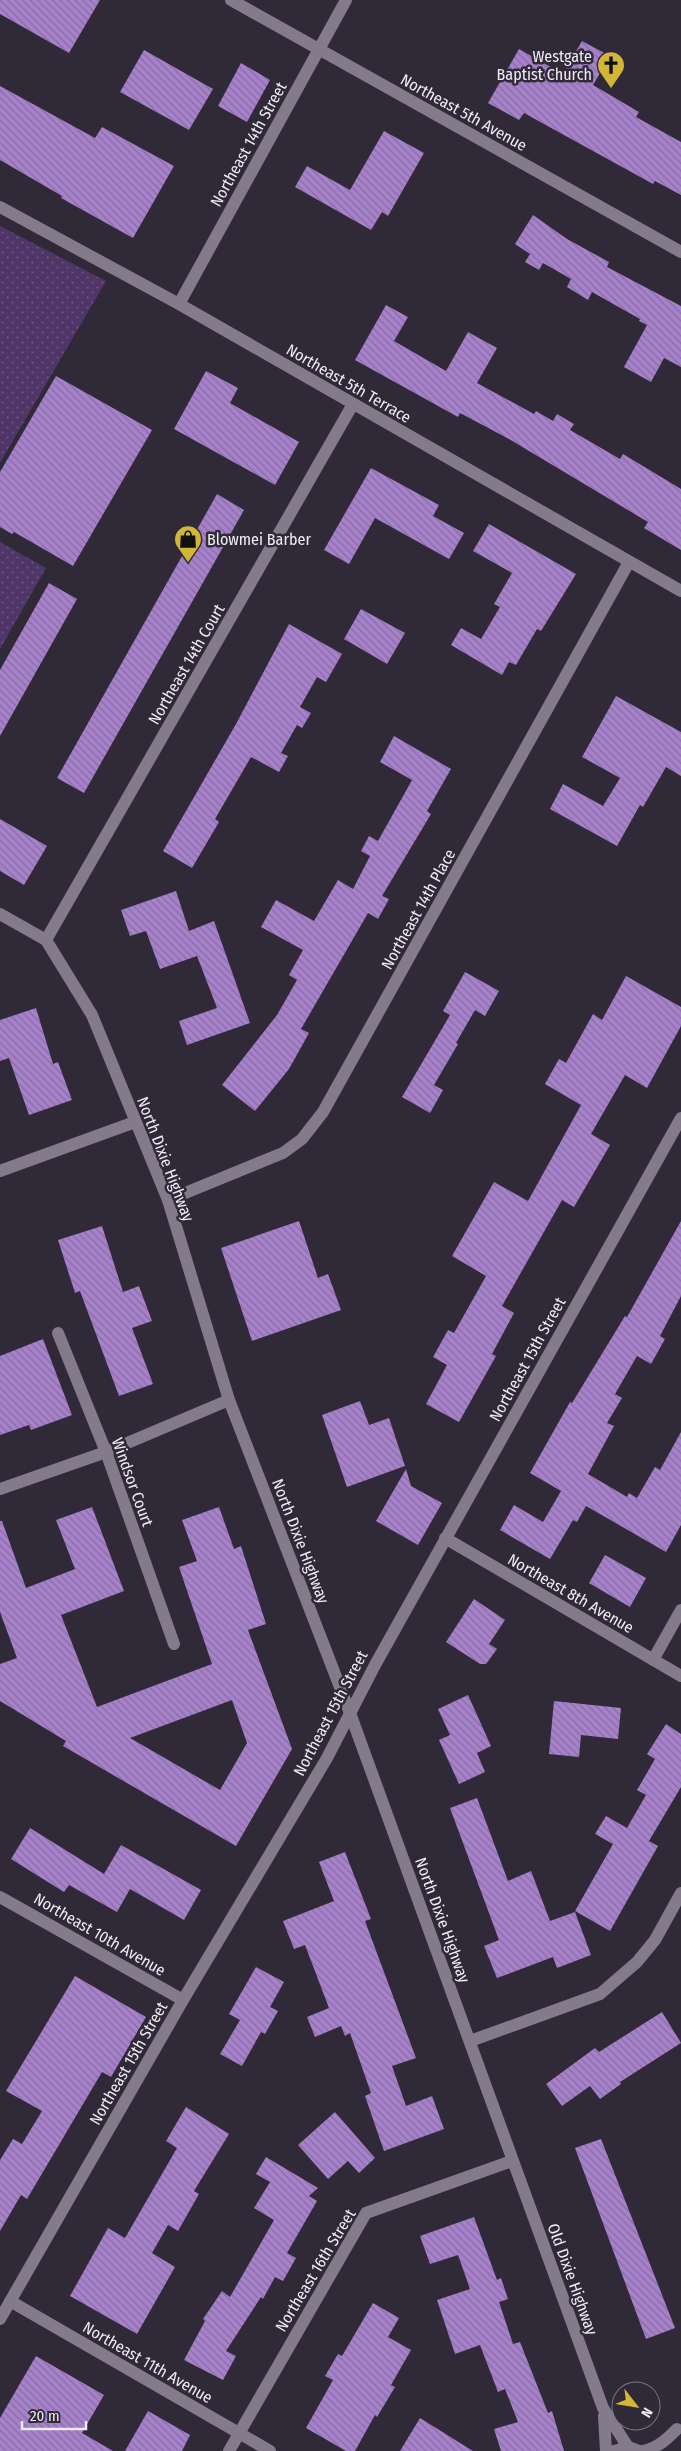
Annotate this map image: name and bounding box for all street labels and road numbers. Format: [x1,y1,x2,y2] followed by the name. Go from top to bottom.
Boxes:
[397,70,530,155] street label: Northeast 5th Avenue
[206,78,291,210] street label: Northeast 14th Street
[283,340,415,427] street label: Northeast 5th Terrace
[144,600,229,728] street label: Northeast 14th Court
[377,846,459,973] street label: Northeast 14th Place
[133,1094,198,1225] street label: North Dixie Highway
[485,1293,570,1425] street label: Northeast 15th Street
[108,1435,158,1530] street label: Windsor Court
[268,1476,333,1607] street label: North Dixie Highway
[504,1550,637,1637] street label: Northeast 8th Avenue
[289,1647,372,1779] street label: Northeast 15th Street
[411,1855,474,1986] street label: North Dixie Highway
[31,1889,169,1980] street label: Northeast 10th Avenue
[85,1998,172,2128] street label: Northeast 15th Street
[271,2205,360,2335] street label: Northeast 16th Street
[544,2221,602,2338] street label: Old Dixie Highway
[80,2318,216,2407] street label: Northeast 11th Avenue

